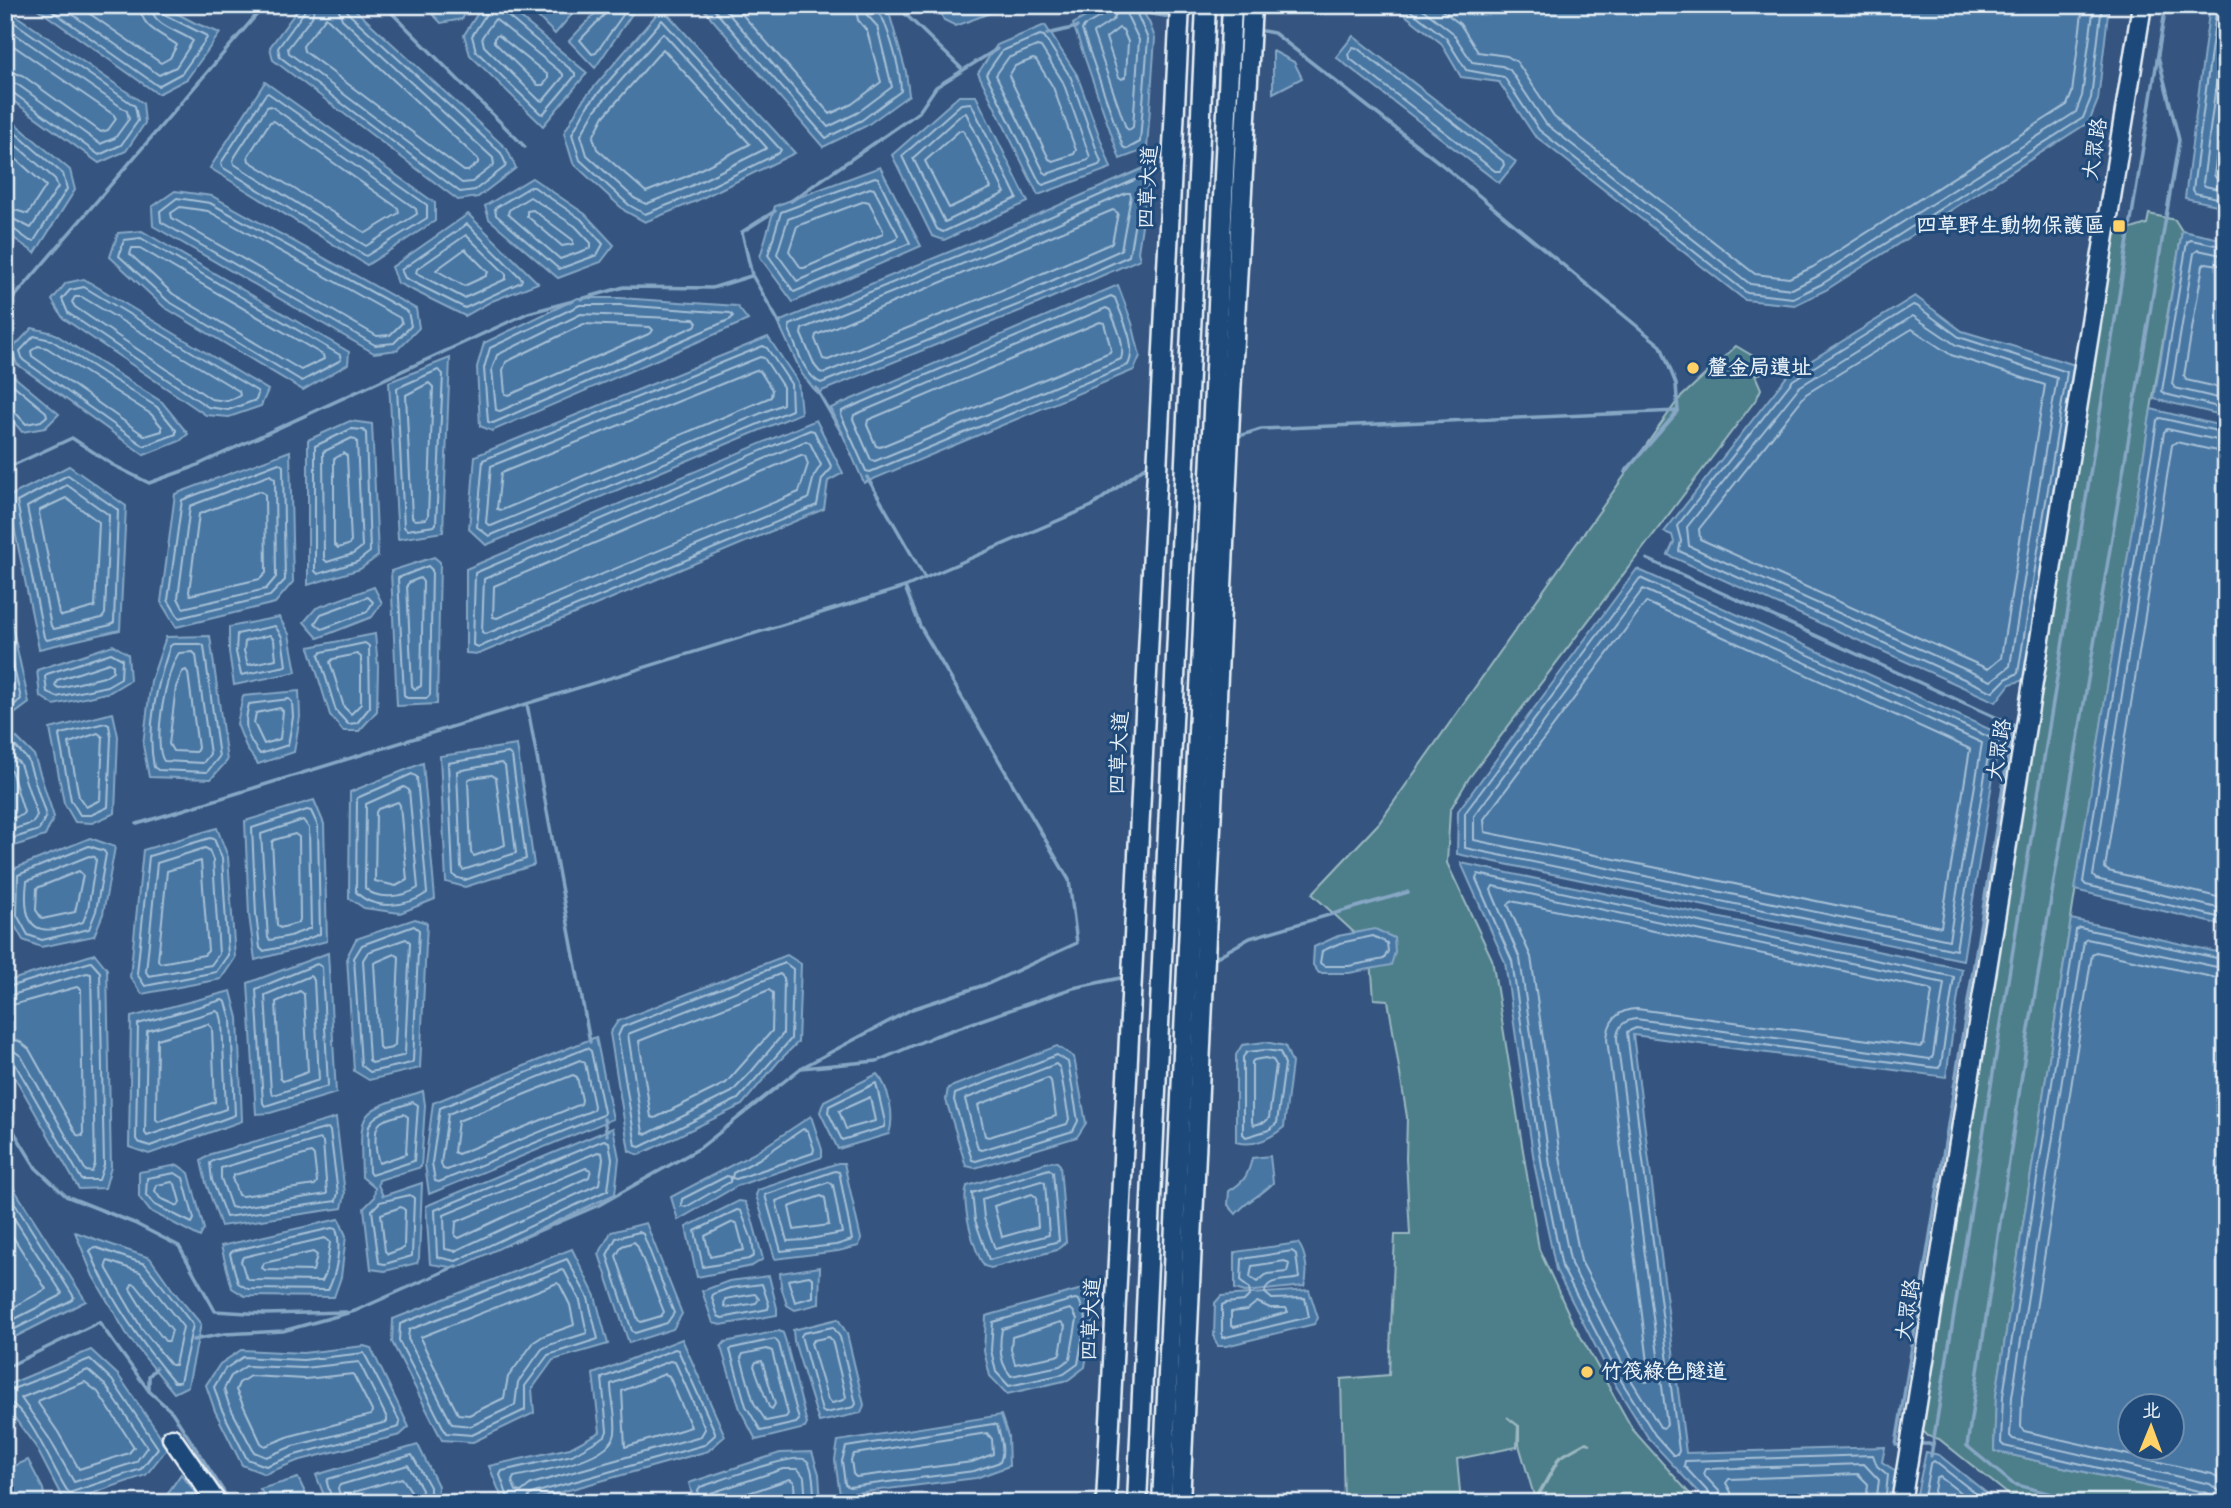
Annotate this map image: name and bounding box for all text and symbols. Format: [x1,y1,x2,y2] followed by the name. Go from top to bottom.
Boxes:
[2075,115,2117,183] street label: 大眾路
[1130,144,1168,230] street label: 四草大道
[1916,210,2105,243] place label: 四草野生動物保護區
[2111,218,2127,234] marker: 四草野生動物保護區
[1707,352,1812,385] place label: 釐金局遺址
[1685,360,1701,376] marker: 釐金局遺址
[1101,710,1139,796] street label: 四草大道
[1979,716,2021,784] street label: 大眾路
[1073,1276,1111,1362] street label: 四草大道
[1888,1276,1930,1344] street label: 大眾路
[1601,1356,1727,1389] place label: 竹筏綠色隧道
[1579,1364,1595,1380] marker: 竹筏綠色隧道
[2116,1392,2186,1462] north arrow
[2141,1397,2161,1427] text: 北

